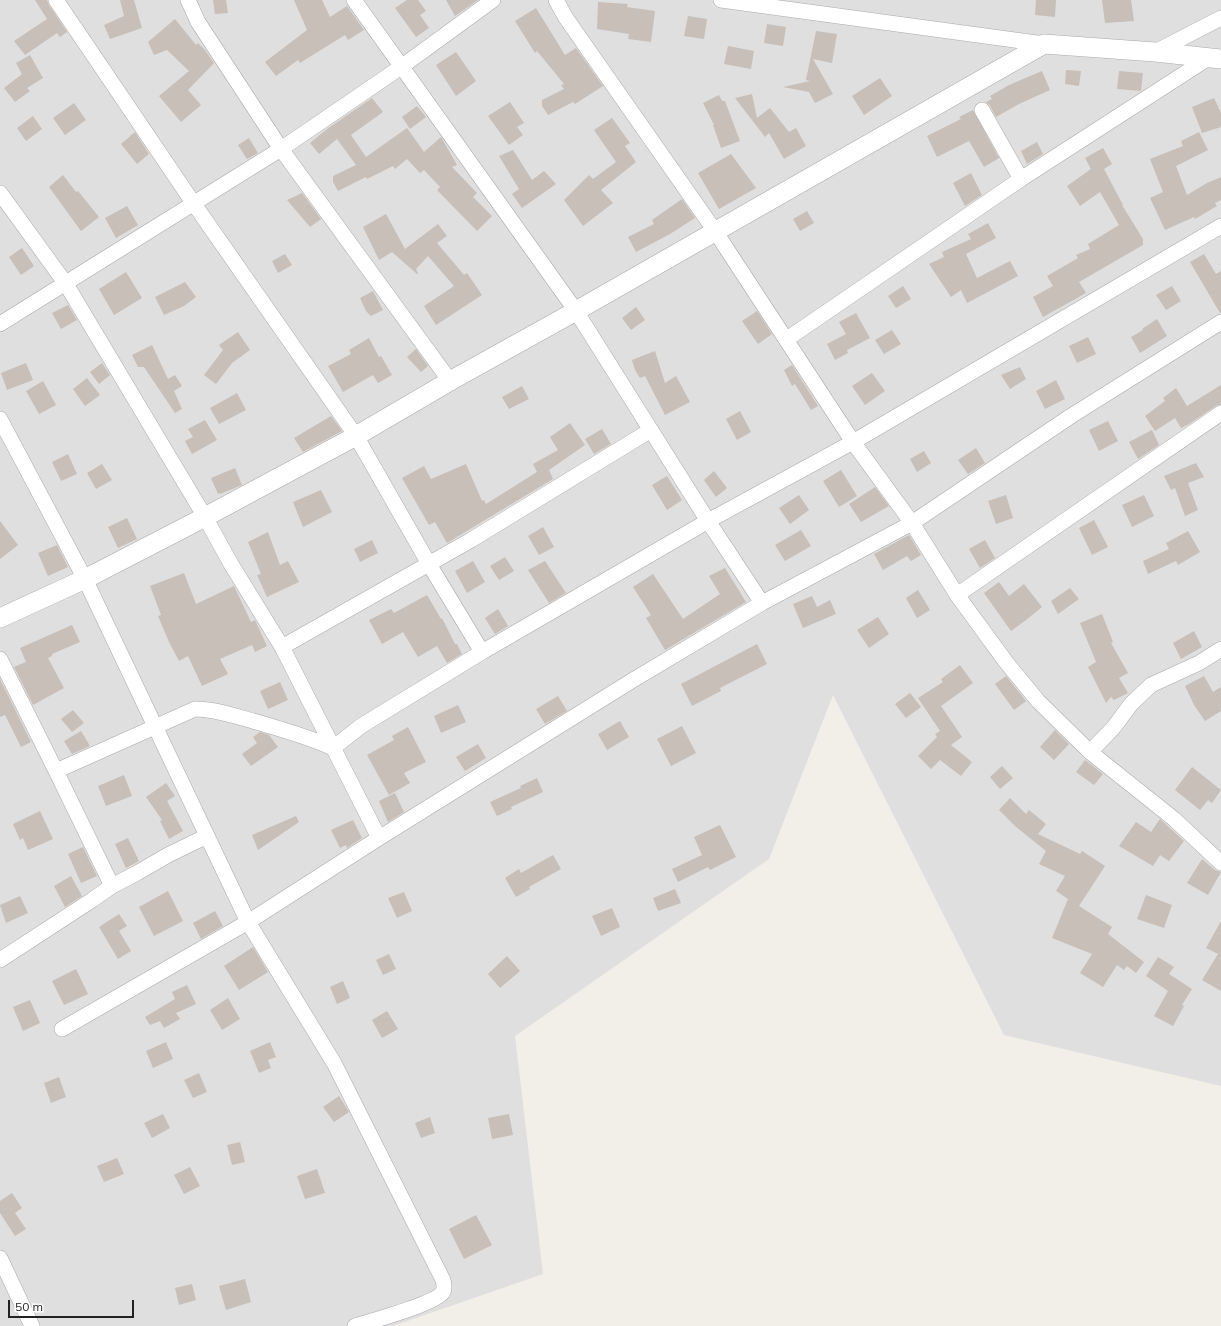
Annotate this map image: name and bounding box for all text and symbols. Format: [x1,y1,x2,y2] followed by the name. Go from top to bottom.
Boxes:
[10,1292,136,1318] scale bar
[15,1299,43,1314] text: 50 m

